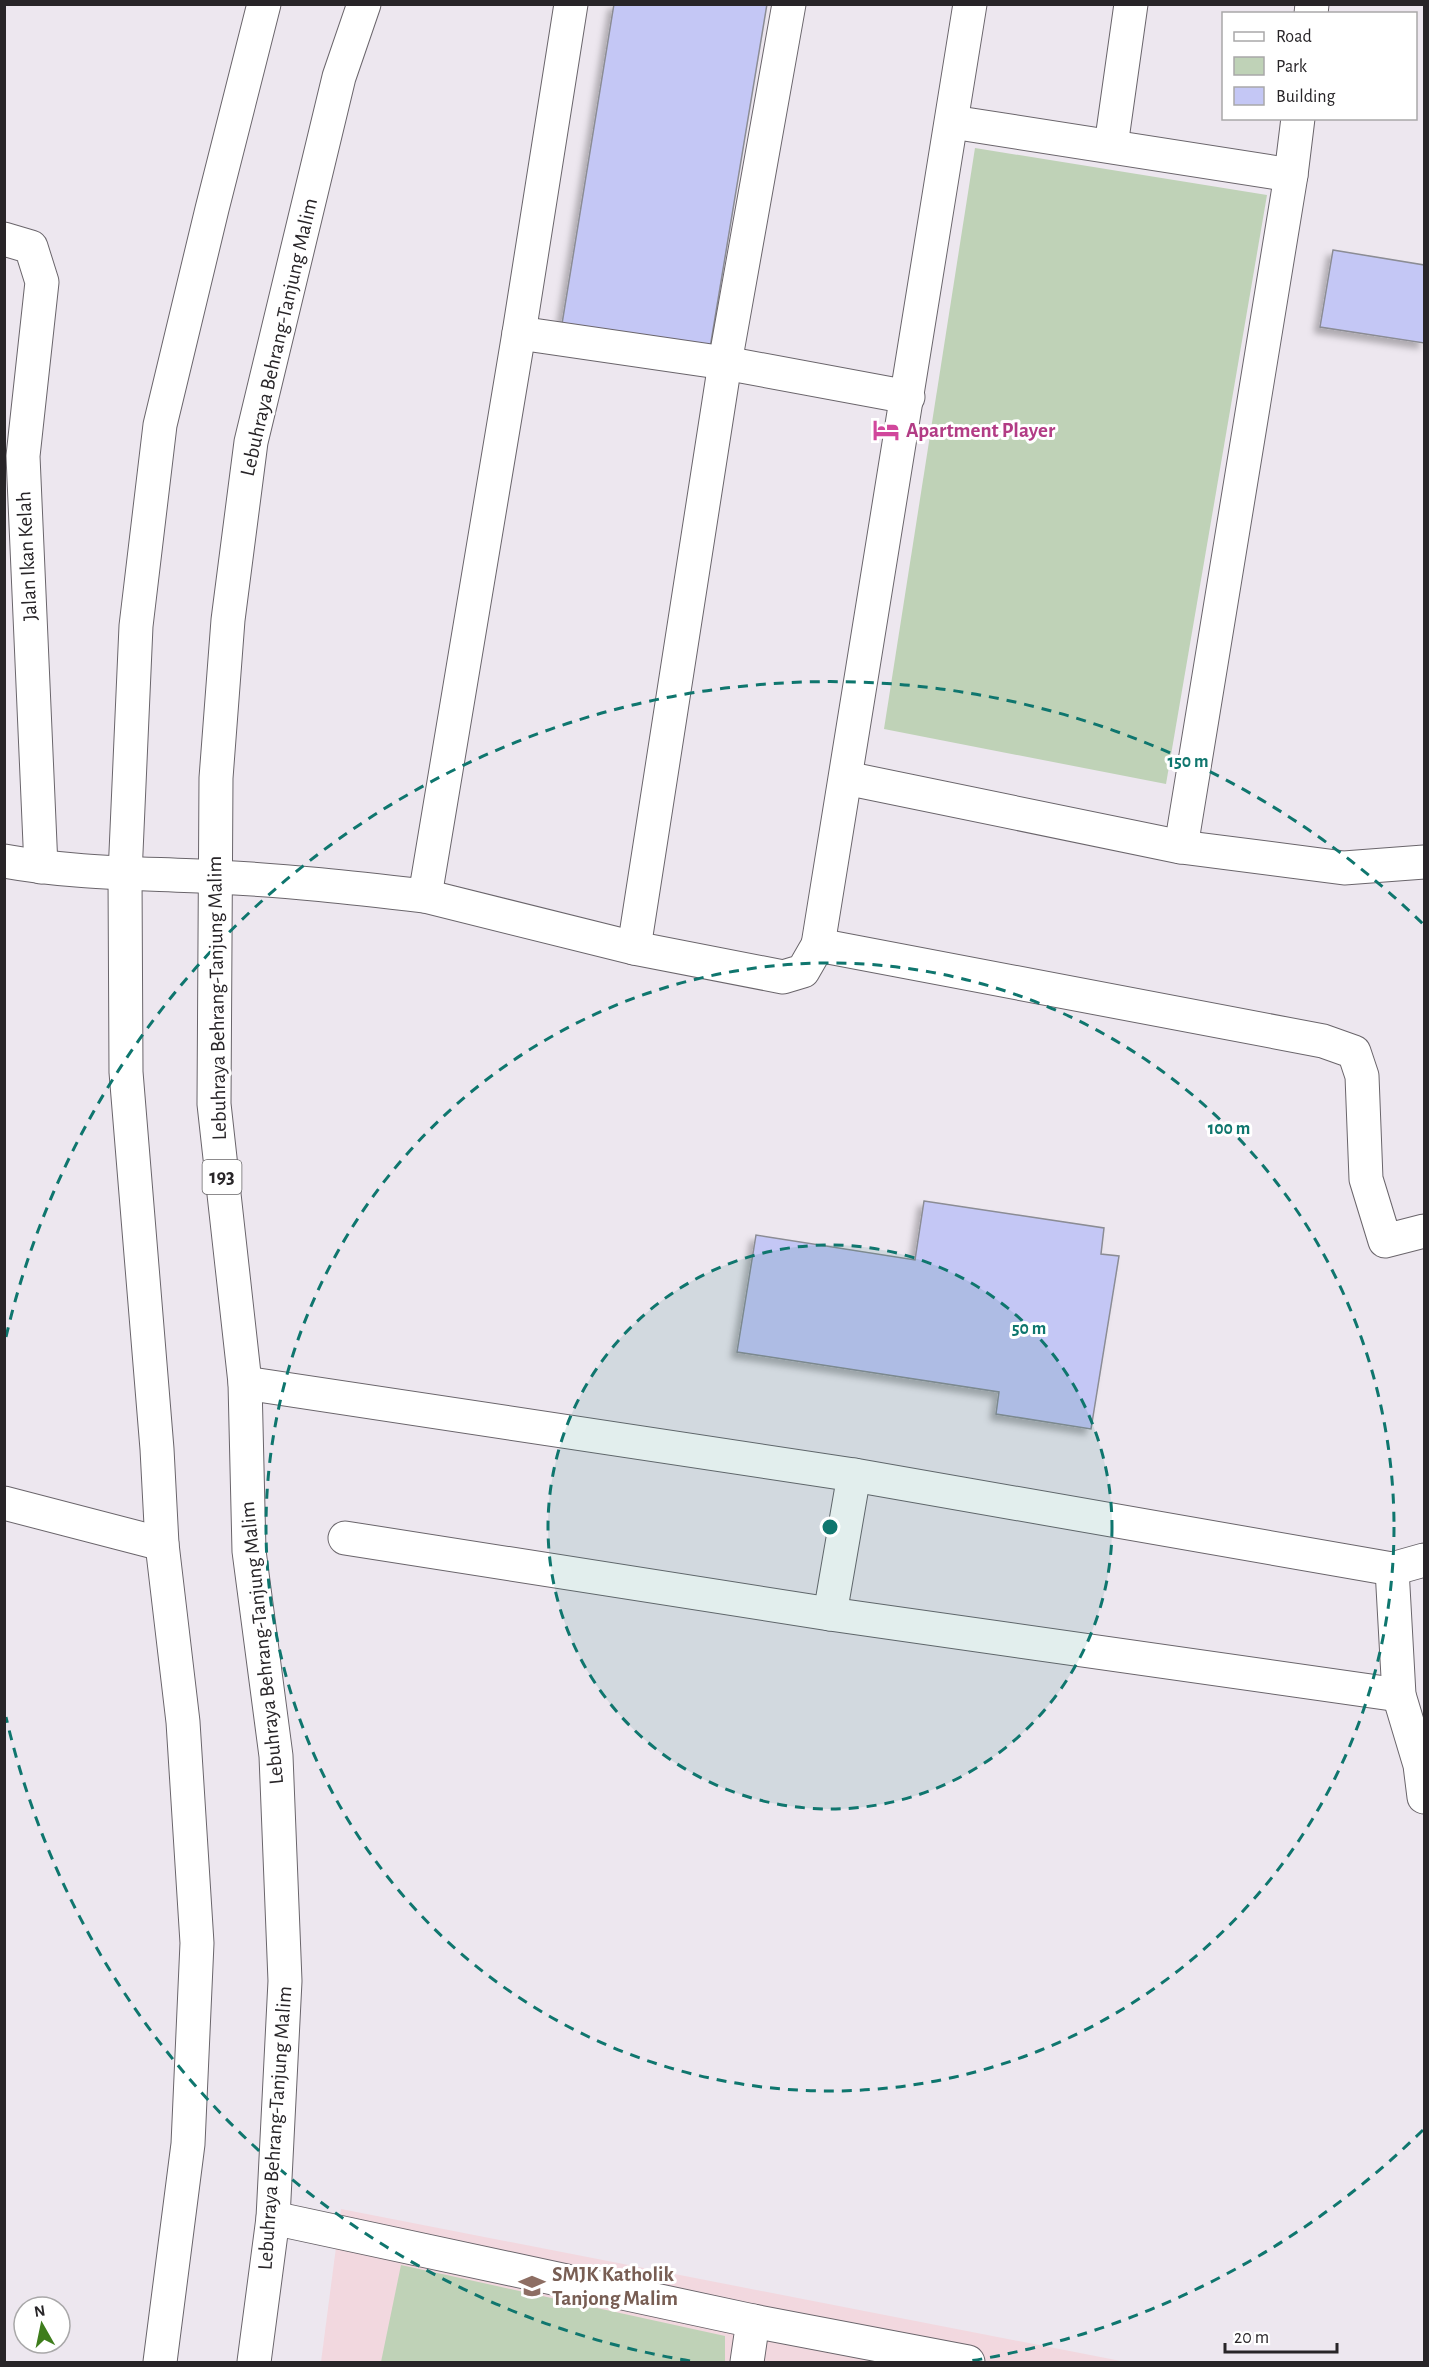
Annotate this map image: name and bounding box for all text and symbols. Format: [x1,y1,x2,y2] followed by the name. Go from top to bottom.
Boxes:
[1222,12,1417,120] legend
[1276,28,1312,46] text: Road
[1276,58,1308,76] text: Park
[1276,88,1336,106] text: Building
[237,196,321,478] street label: Lebuhraya Behrang-Tanjung Malim
[871,415,901,445] hotel icon: Apartment Player
[906,420,1056,441] place label: Apartment Player
[13,491,41,621] street label: Jalan Ikan Kelah
[1168,753,1208,771] text: 150 m
[204,856,230,1140] street label: Lebuhraya Behrang-Tanjung Malim
[1208,1120,1250,1138] text: 100 m
[202,1160,242,1194] road number: 193
[1012,1320,1046,1338] text: 50 m
[237,1500,287,1786] street label: Lebuhraya Behrang-Tanjung Malim
[820,1517,840,1537] centre of rings
[255,1985,295,2271] street label: Lebuhraya Behrang-Tanjung Malim
[552,2264,678,2309] place label: SMJK Katholik Tanjong Malim
[517,2271,547,2301] school or university icon: SMJK Katholik Tanjong Malim
[12,2295,72,2355] north arrow
[33,2302,47,2320] text: N
[1225,2316,1338,2354] scale bar
[1234,2329,1269,2347] text: 20 m

